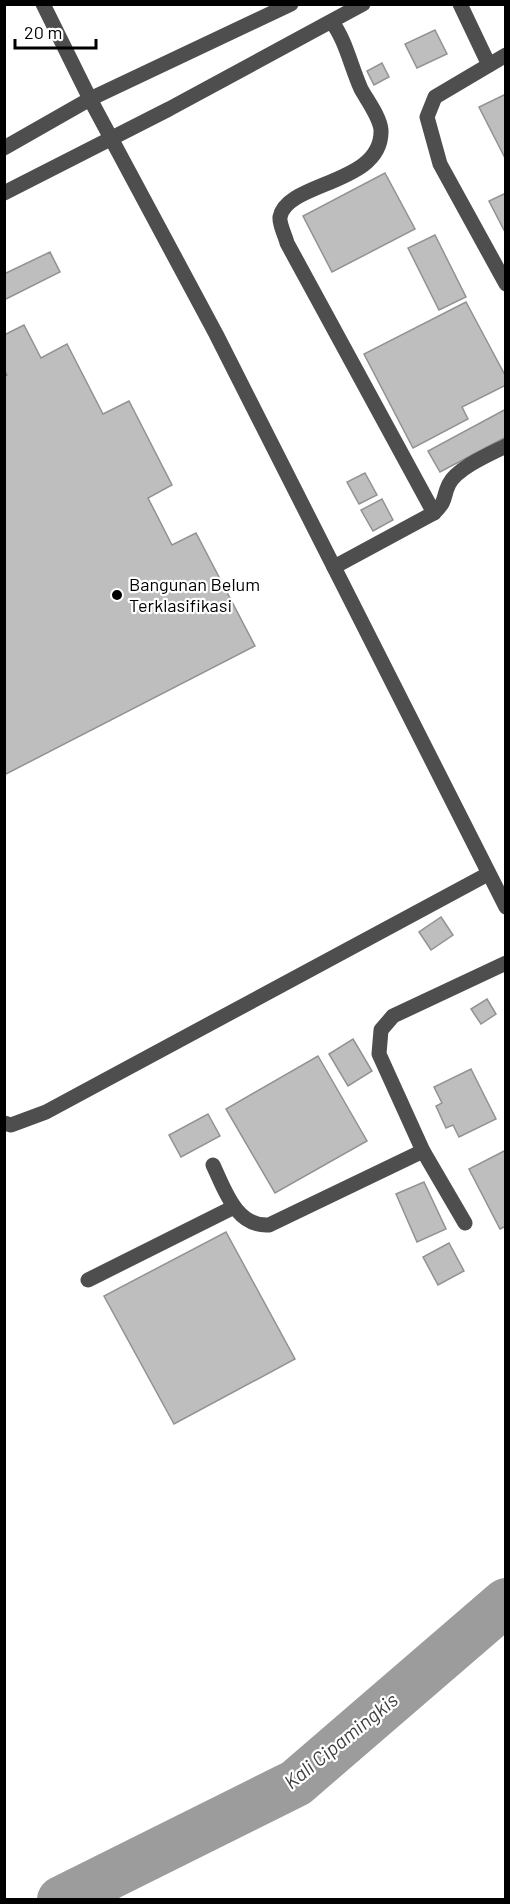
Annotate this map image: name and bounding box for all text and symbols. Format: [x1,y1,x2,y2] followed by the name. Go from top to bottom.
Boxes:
[15,12,96,50] scale bar
[24,21,62,43] text: 20 m
[129,573,260,616] place label: Bangunan Belum Terklasifikasi
[110,588,124,602] marker: Bangunan Belum Terklasifikasi
[279,1687,402,1793] water label: Kali Cipamingkis

